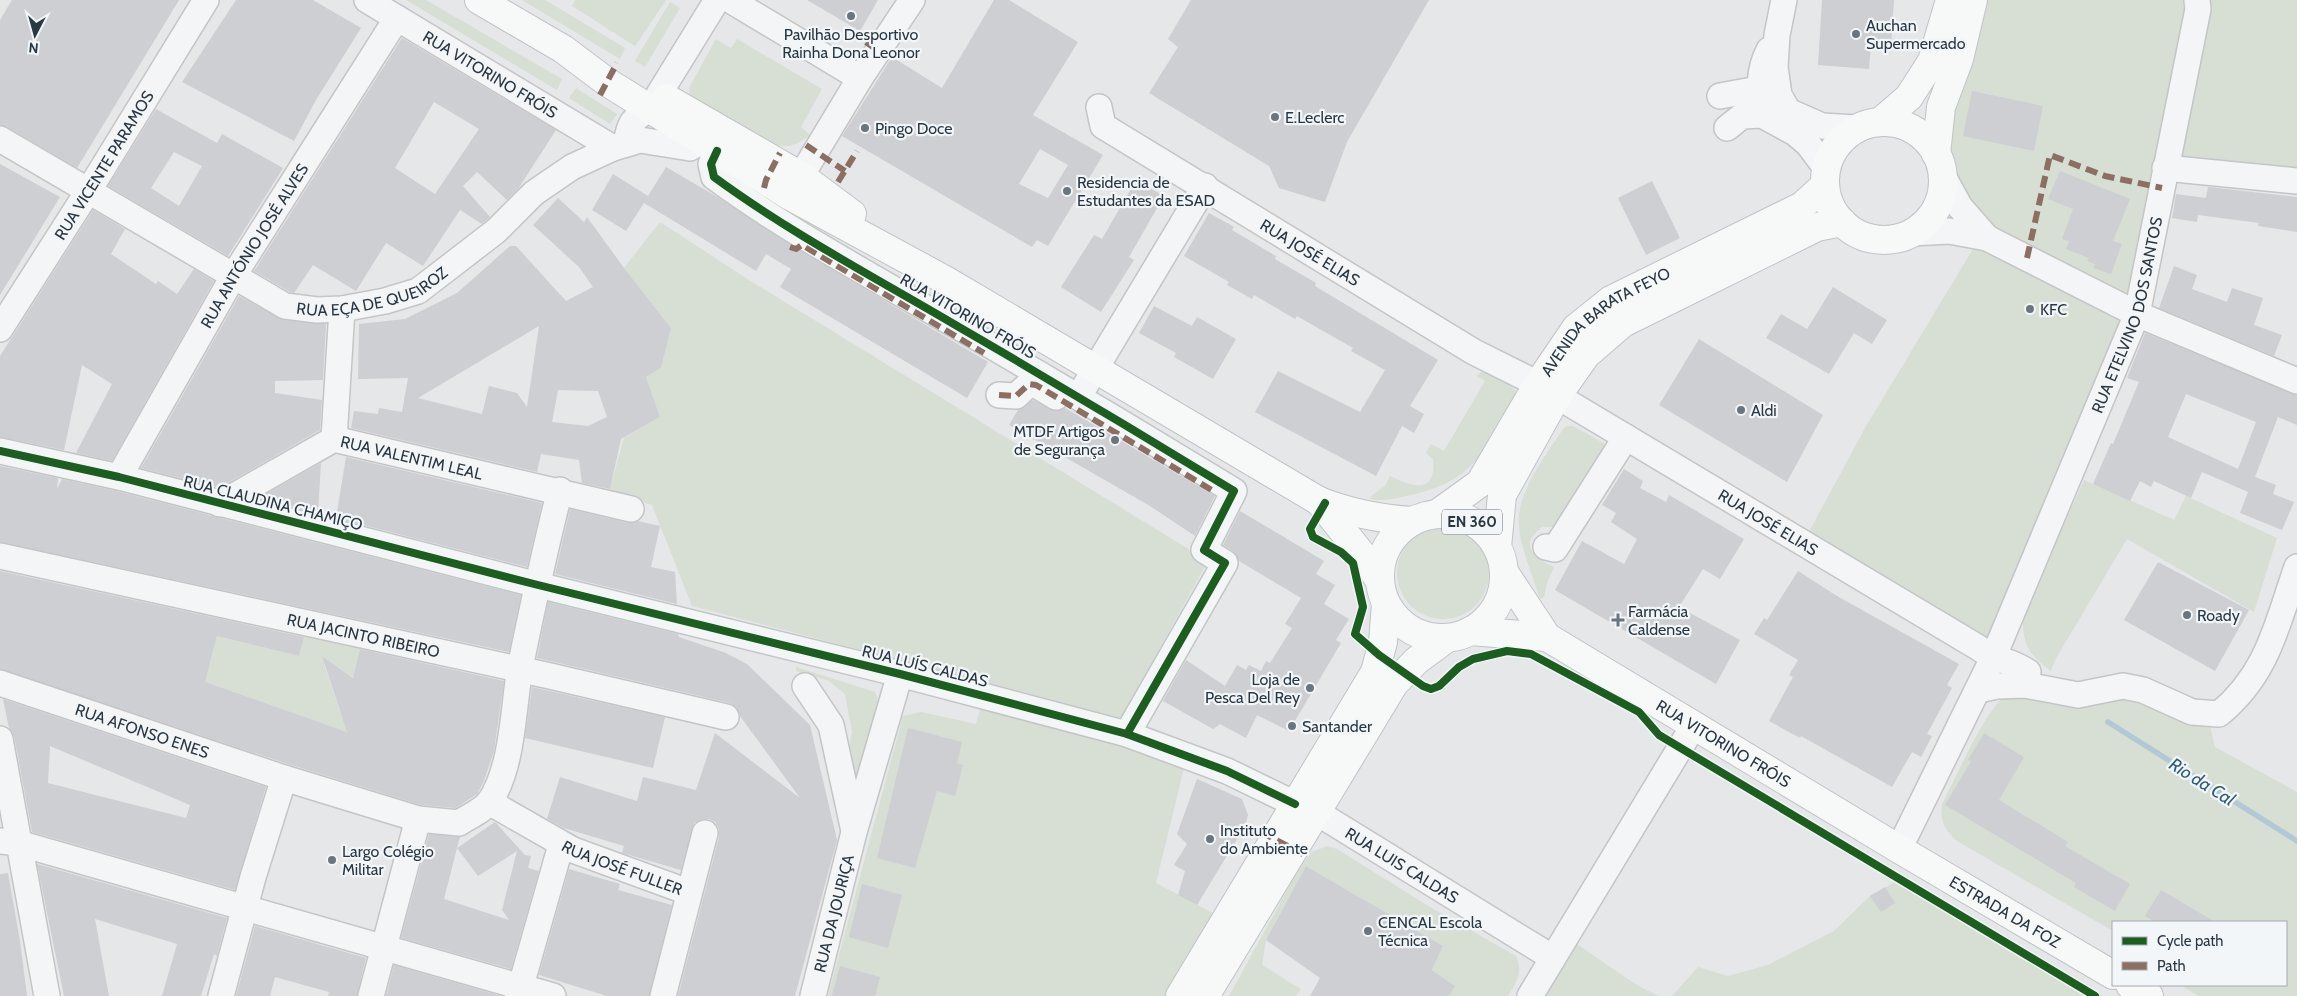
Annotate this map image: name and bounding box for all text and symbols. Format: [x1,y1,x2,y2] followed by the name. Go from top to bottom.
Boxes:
[10,10,60,60] north arrow
[845,10,857,22] marker: Pavilhão Desportivo Rainha Dona Leonor
[1866,16,1966,53] place label: Auchan Supermercado
[782,25,921,62] place label: Pavilhão Desportivo Rainha Dona Leonor
[420,27,561,122] street label: RUA VITORINO FRÓIS
[1850,28,1862,40] marker: Auchan Supermercado
[28,38,40,57] text: N
[50,87,157,243] street label: RUA VICENTE PARAMOS
[1285,108,1345,127] place label: E.Leclerc
[1269,111,1281,123] marker: E.Leclerc
[875,119,952,138] place label: Pingo Doce
[859,122,871,134] marker: Pingo Doce
[196,160,312,331] street label: RUA ANTÓNIO JOSÉ ALVES
[1077,173,1215,210] place label: Residencia de Estudantes da ESAD
[1061,185,1073,197] marker: Residencia de Estudantes da ESAD
[1257,215,1363,290] street label: RUA JOSÉ ELIAS
[2087,215,2166,416] street label: RUA ETELVINO DOS SANTOS
[295,263,451,319] street label: RUA EÇA DE QUEIROZ
[1537,263,1673,380] street label: AVENIDA BARATA FEYO
[897,269,1039,363] street label: RUA VITORINO FRÓIS
[2040,300,2067,319] place label: KFC
[2024,303,2036,315] marker: KFC
[1751,401,1777,420] place label: Aldi
[1735,404,1747,416] marker: Aldi
[1013,422,1105,459] place label: MTDF Artigos de Segurança
[339,431,485,483] street label: RUA VALENTIM LEAL
[1109,434,1121,446] marker: MTDF Artigos de Segurança
[181,472,365,534] street label: RUA CLAUDINA CHAMIÇO
[1715,485,1822,559] street label: RUA JOSÉ ELIAS
[1442,510,1502,534] road number: EN 360
[1628,602,1690,639] place label: Farmácia Caldense
[2197,606,2240,625] place label: Roady
[285,609,442,661] street label: RUA JACINTO RIBEIRO
[2181,609,2193,621] marker: Roady
[1612,614,1624,626] marker: Farmácia Caldense
[860,641,990,691] street label: RUA LUÍS CALDAS
[1205,670,1300,707] place label: Loja de Pesca Del Rey
[1304,682,1316,694] marker: Loja de Pesca Del Rey
[1653,696,1794,791] street label: RUA VITORINO FRÓIS
[73,699,212,762] street label: RUA AFONSO ENES
[1302,717,1373,736] place label: Santander
[1286,720,1298,732] marker: Santander
[2165,753,2240,811] water label: Rio da Cal
[1220,821,1308,858] place label: Instituto do Ambiente
[1342,823,1462,907] street label: RUA LUIS CALDAS
[1204,833,1216,845] marker: Instituto do Ambiente
[558,836,685,899] street label: RUA JOSÉ FULLER
[342,842,434,879] place label: Largo Colégio Militar
[810,852,858,974] street label: RUA DA JOURIÇA
[326,854,338,866] marker: Largo Colégio Militar
[1946,872,2064,952] street label: ESTRADA DA FOZ
[1378,913,1482,950] place label: CENCAL Escola Técnica
[2112,921,2287,986] legend
[1362,925,1374,937] marker: CENCAL Escola Técnica
[2157,932,2223,950] text: Cycle path
[2157,957,2186,975] text: Path

